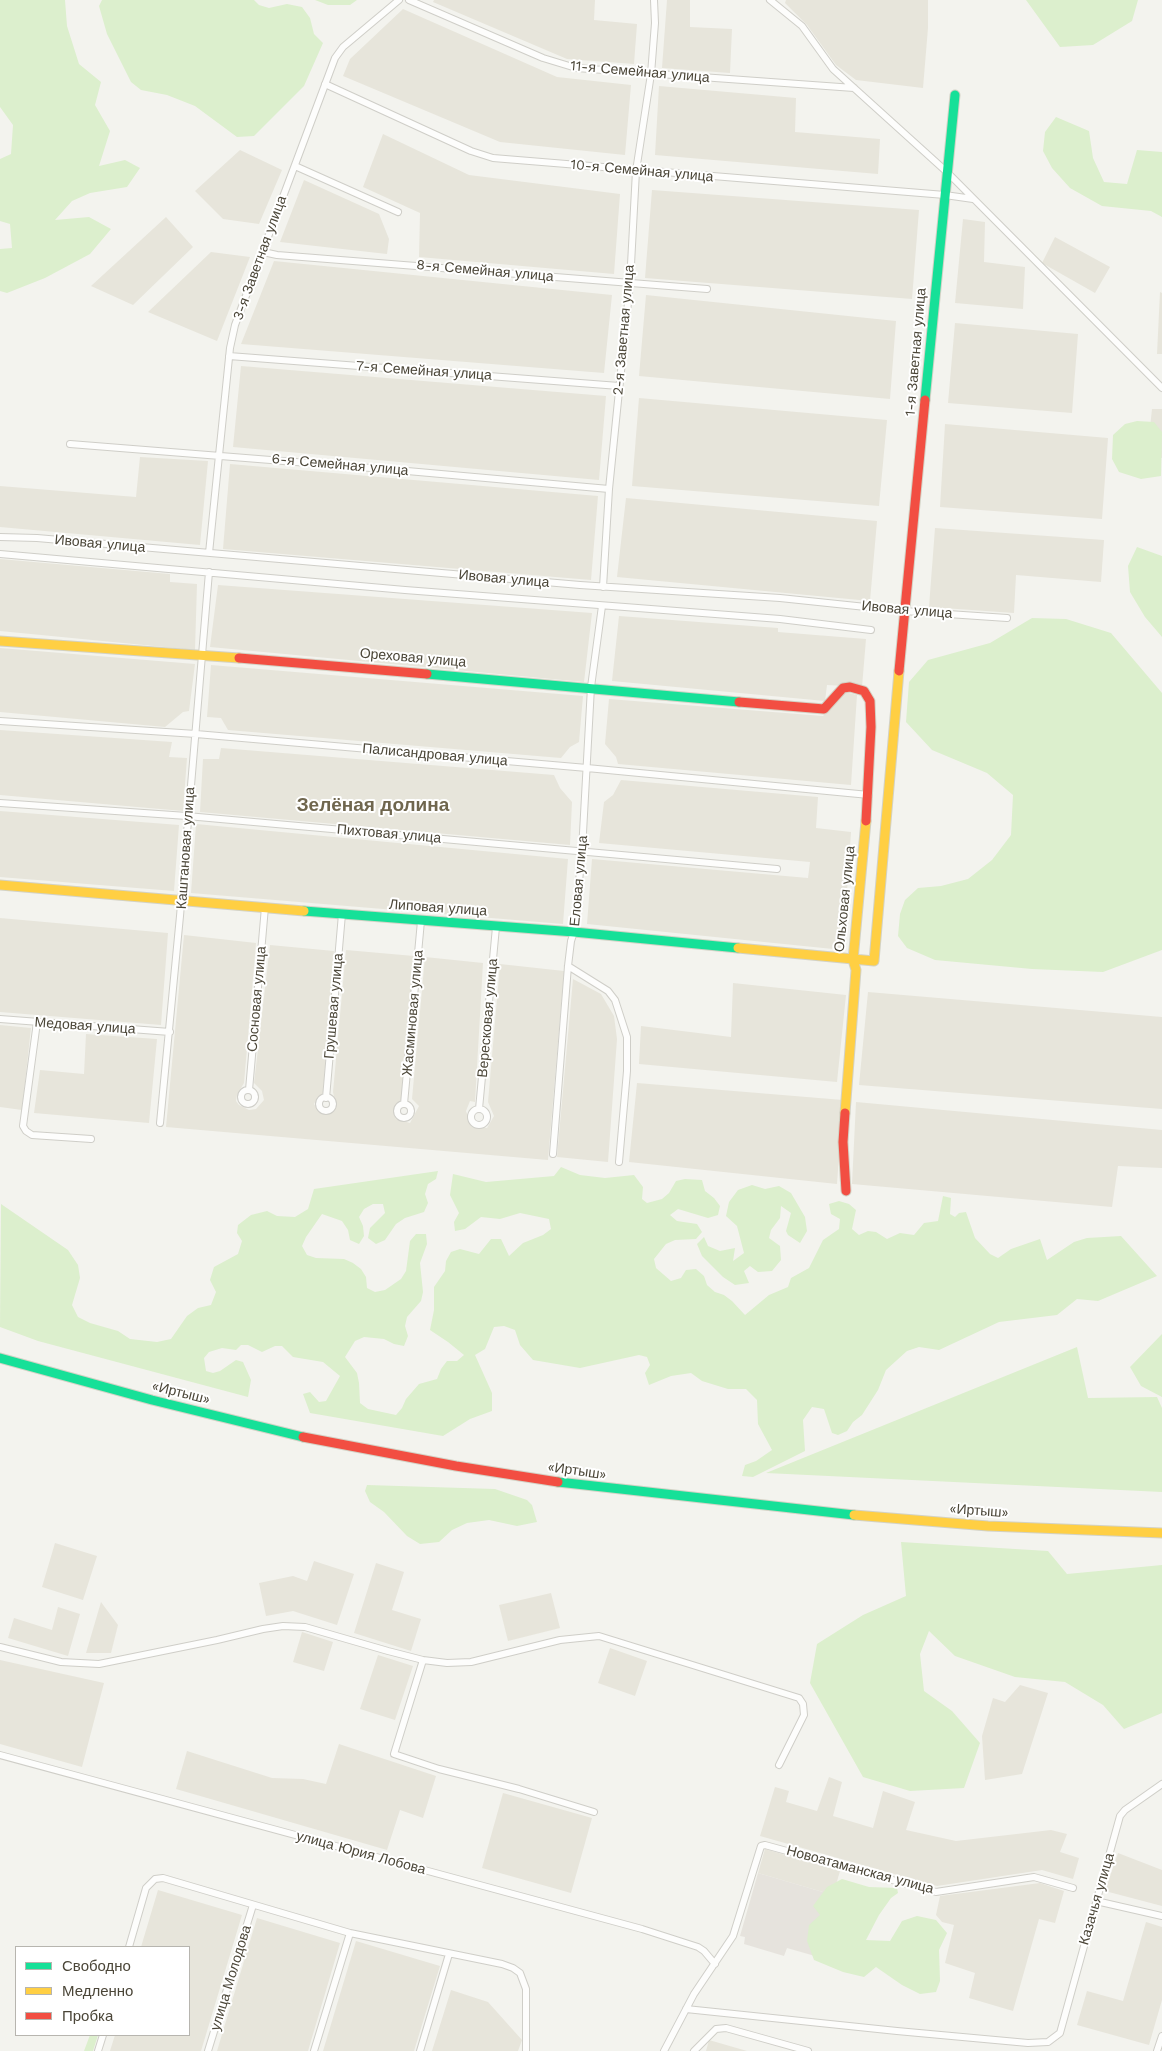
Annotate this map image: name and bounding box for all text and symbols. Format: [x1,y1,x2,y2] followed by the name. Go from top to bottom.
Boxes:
[570,58,710,86] street label: 11-я Семейная улица
[570,156,714,186] street label: 10-я Семейная улица
[230,193,290,323] street label: 3-я Заветная улица
[416,257,554,285] street label: 8-я Семейная улица
[610,264,638,396] street label: 2-я Заветная улица
[902,287,930,417] street label: 1-я Заветная улица
[356,358,492,384] street label: 7-я Семейная улица
[271,451,409,479] street label: 6-я Семейная улица
[54,532,146,556] street label: Ивовая улица
[458,567,550,591] street label: Ивовая улица
[861,598,953,622] street label: Ивовая улица
[359,645,467,671] street label: Ореховая улица
[362,740,508,770] street label: Палисандровая улица
[173,786,199,910] street label: Каштановая улица
[297,794,449,816] district label: Зелёная долина
[336,821,442,847] street label: Пихтовая улица
[567,835,591,927] street label: Еловая улица
[831,845,859,953] street label: Ольховая улица
[388,896,488,920] street label: Липовая улица
[244,945,270,1053] street label: Сосновая улица
[399,949,427,1077] street label: Жасминовая улица
[321,952,347,1060] street label: Грушевая улица
[474,958,502,1078] street label: Вересковая улица
[34,1014,136,1038] street label: Медовая улица
[150,1378,212,1408] street label: «Иртыш»
[547,1459,607,1483] street label: «Иртыш»
[949,1501,1009,1521] street label: «Иртыш»
[294,1828,428,1878] street label: улица Юрия Лобова
[785,1842,935,1898] street label: Новоатаманская улица
[1076,1851,1118,1947] street label: Казачья улица
[207,1923,255,2033] street label: улица Молодова
[15,1946,190,2036] legend
[62,1957,131,1975] text: Свободно
[62,1982,133,2000] text: Медленно
[62,2007,113,2025] text: Пробка

